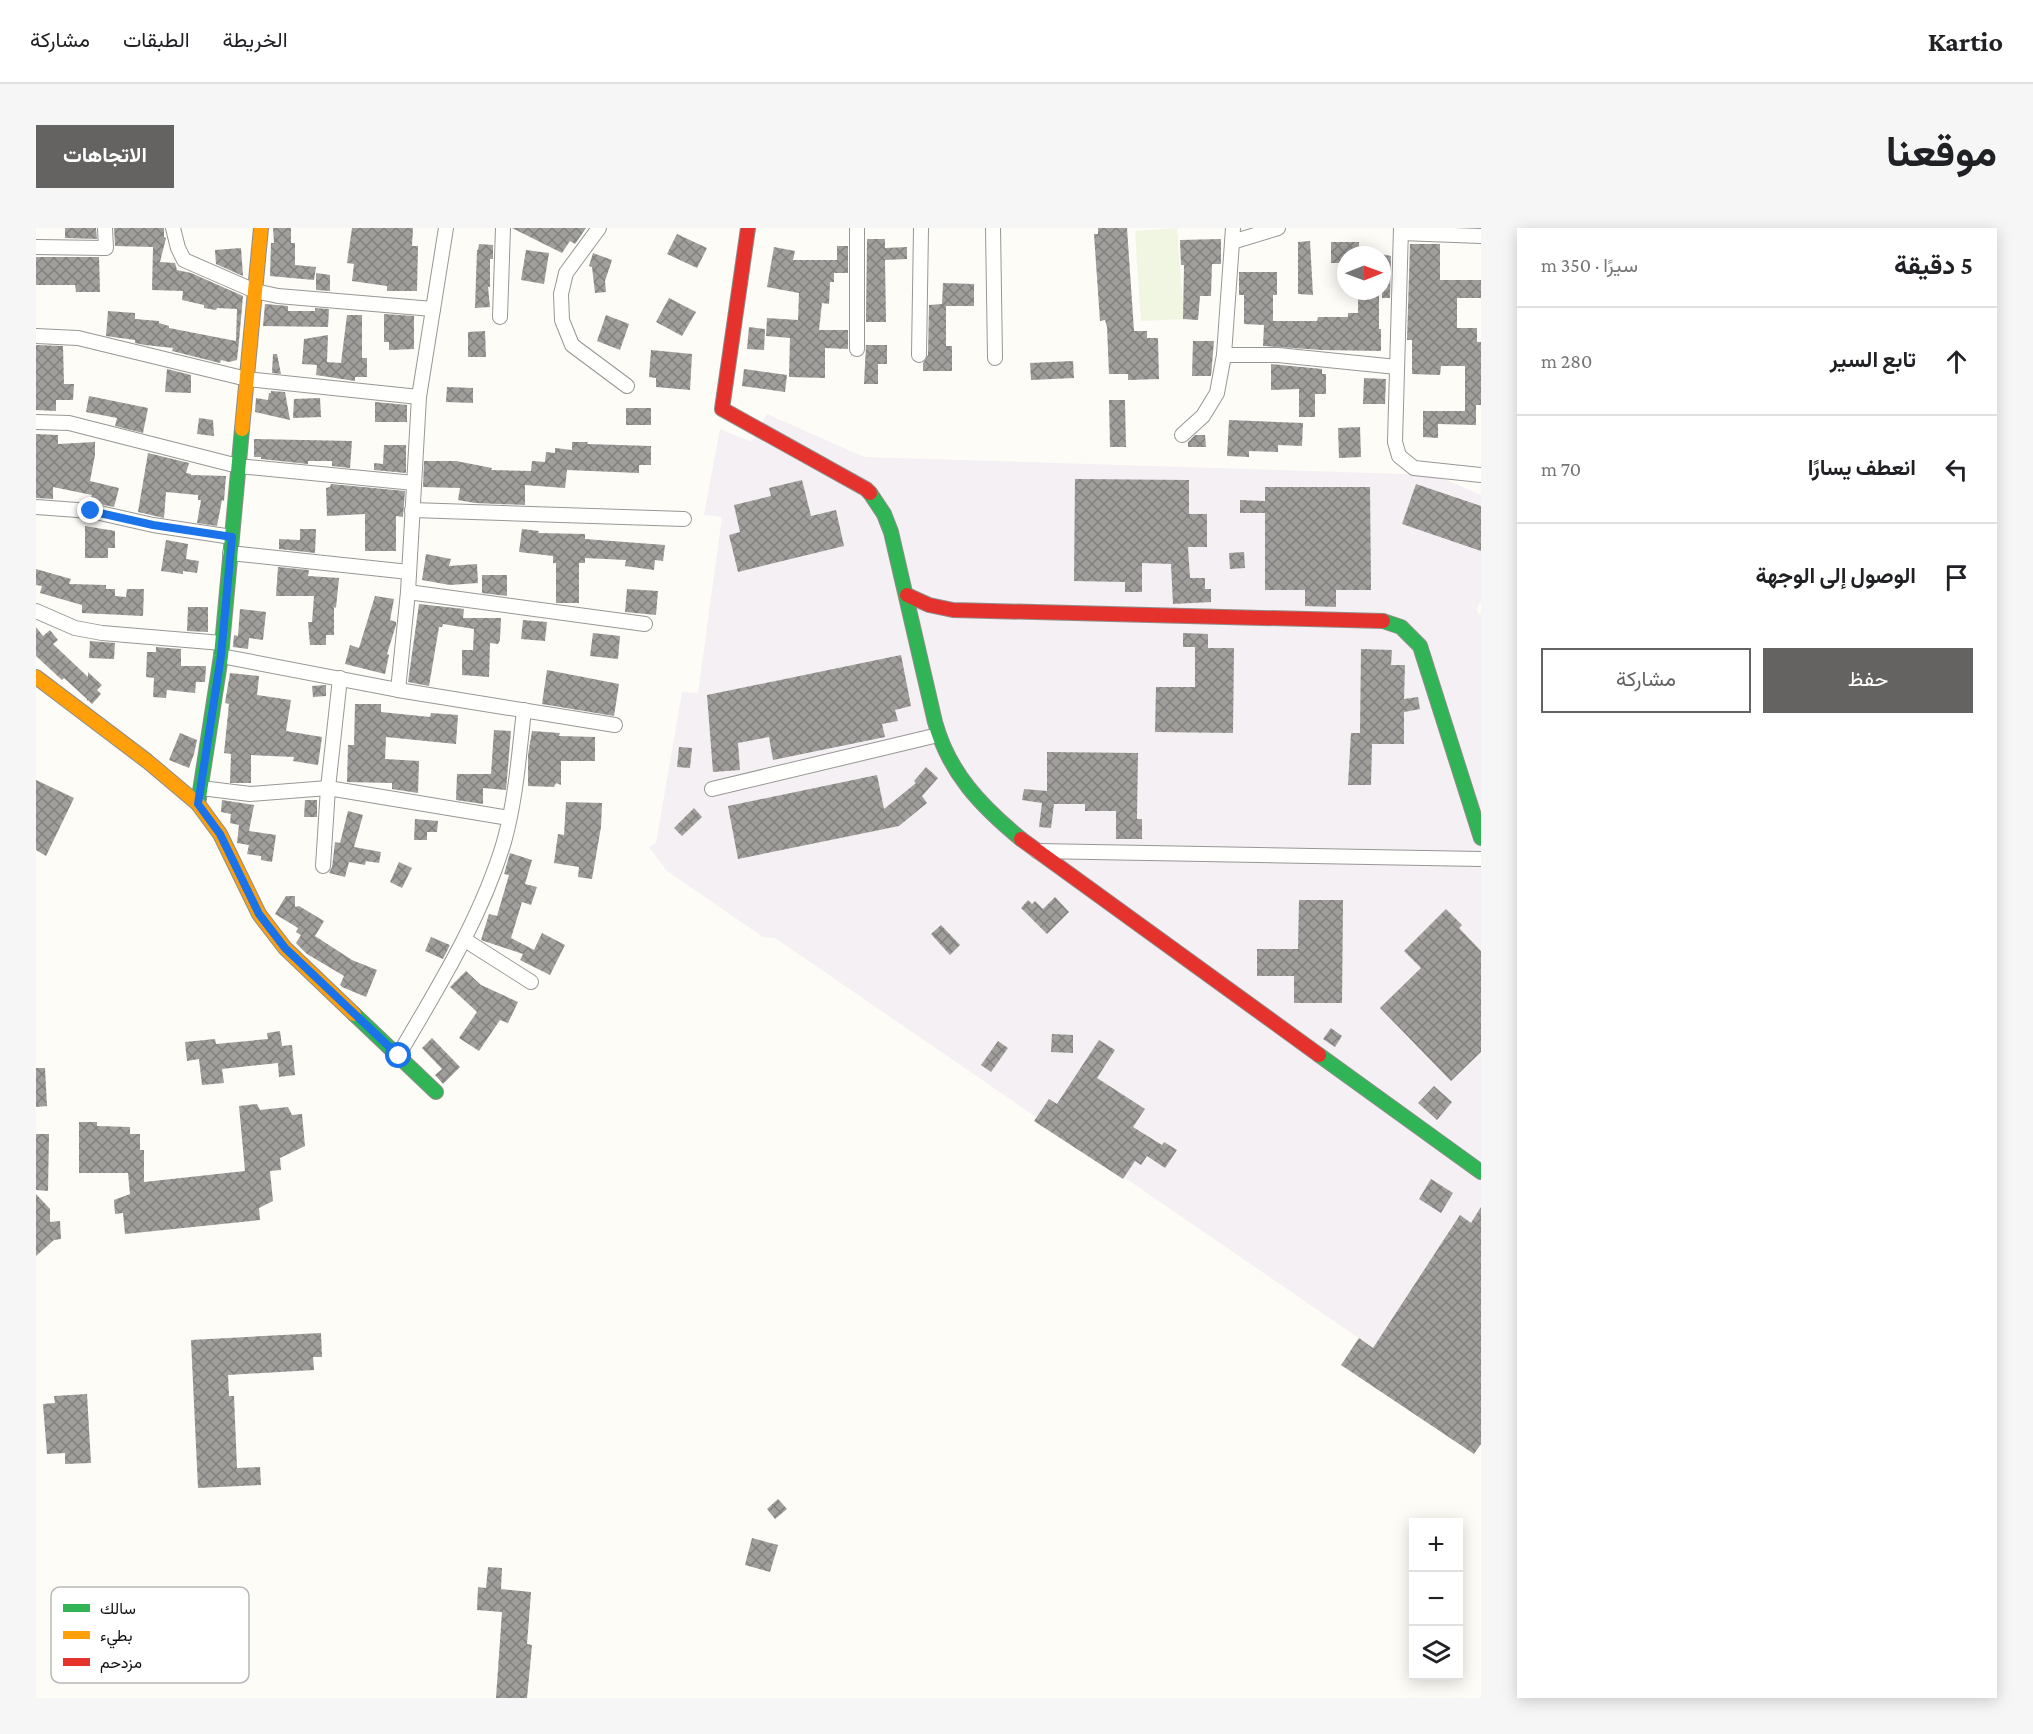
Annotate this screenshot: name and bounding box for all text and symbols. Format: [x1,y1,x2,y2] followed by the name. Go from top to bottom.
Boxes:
[1928,26,2003,57] text: Kartio
[30,28,90,52] text: مشاركة
[123,28,190,52] text: الطبقات
[223,28,288,52] text: الخريطة
[36,125,174,188] button: الاتجاهات
[1886,128,1997,175] text: موقعنا
[1337,246,1391,300] north arrow
[1894,251,1973,280] text: 5 دقيقة
[1541,254,1638,276] text: سيرًا · 350 m
[1940,345,1973,378] icon: ahead
[1830,347,1916,372] text: تابع السير
[1541,350,1592,372] text: 280 m
[1940,453,1973,486] icon: left
[1808,455,1916,480] text: انعطف يسارًا
[1541,458,1581,480] text: 70 m
[77,497,103,523] route end
[1940,561,1973,594] icon: arrive
[1755,563,1916,588] text: الوصول إلى الوجهة
[1541,648,1751,713] button: مشاركة
[1763,648,1973,713] button: حفظ
[385,1042,411,1068] route start
[1409,1518,1463,1680] map controls
[1409,1518,1463,1572] button: +
[1409,1572,1463,1626] button: −
[51,1587,249,1683] legend
[100,1600,136,1617] text: سالك
[1409,1626,1463,1680] button: layers
[100,1627,132,1649] text: بطيء
[100,1654,142,1673] text: مزدحم

